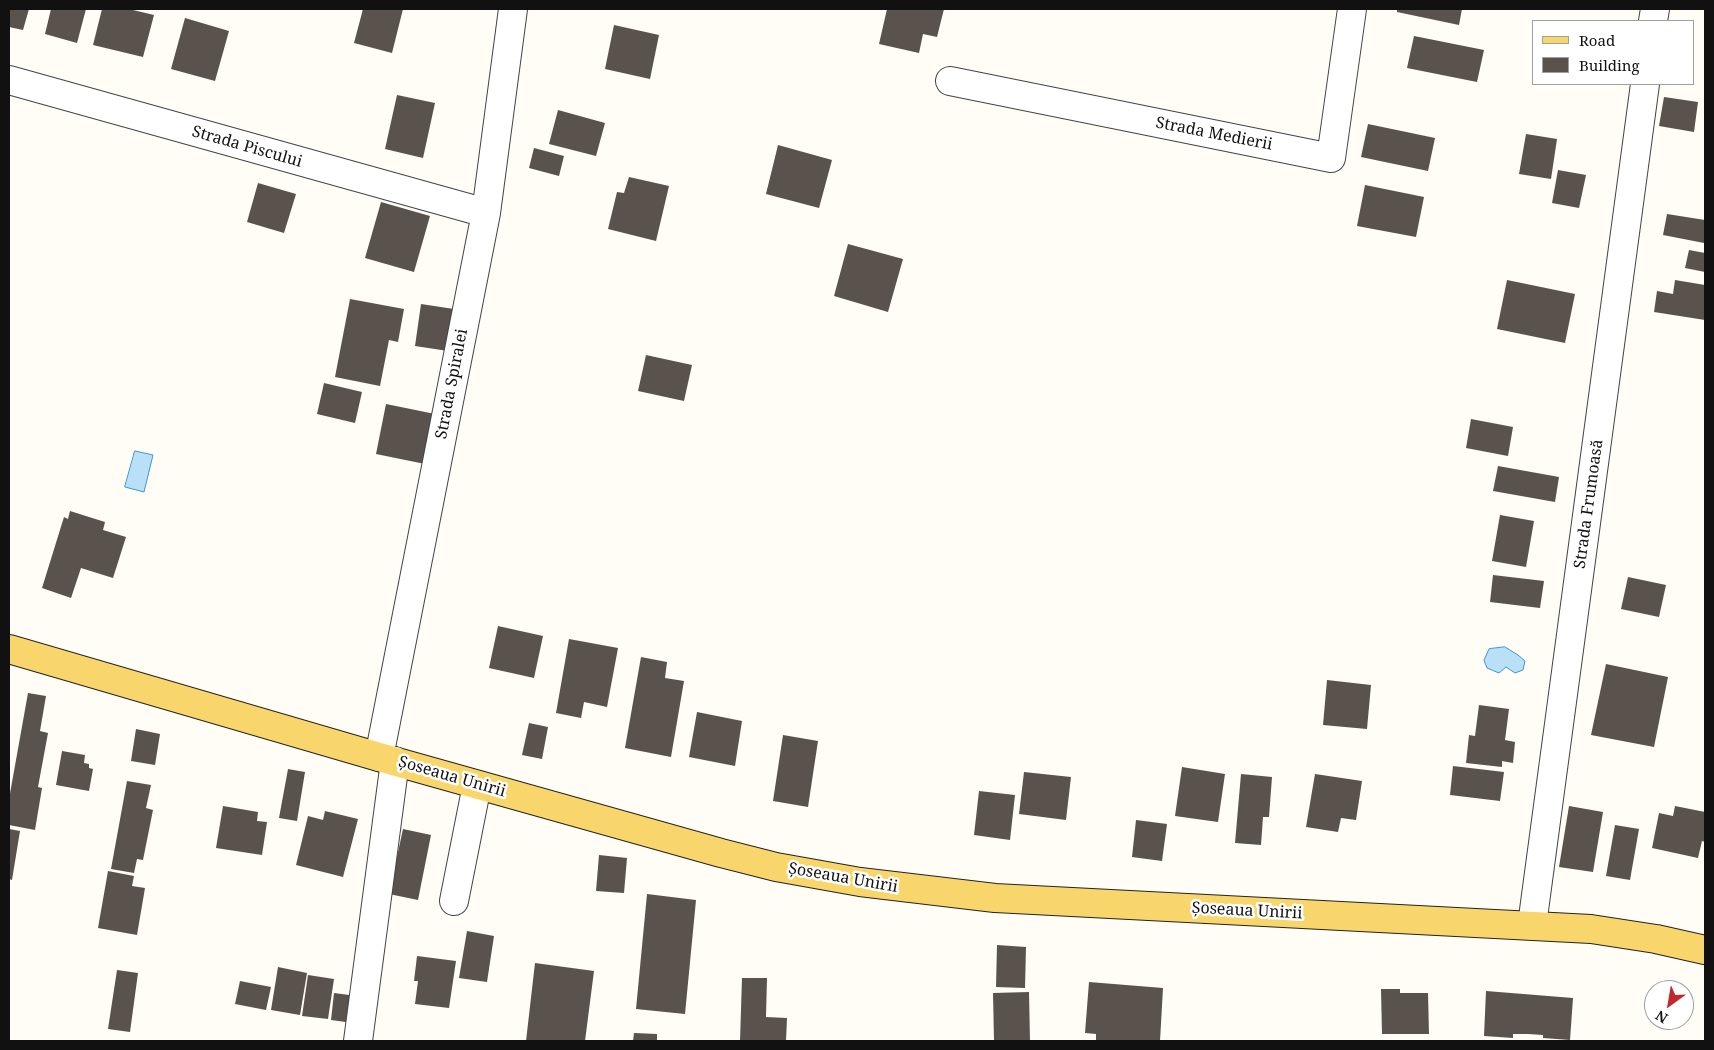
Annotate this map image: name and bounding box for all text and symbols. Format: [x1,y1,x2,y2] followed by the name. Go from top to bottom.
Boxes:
[1532,20,1694,85] legend
[1579,30,1615,50] text: Road
[1579,55,1640,75] text: Building
[1154,113,1274,155] street label: Strada Medierii
[190,122,304,172] street label: Strada Piscului
[432,327,472,441] street label: Strada Spiralei
[1570,438,1608,570] street label: Strada Frumoasă
[396,753,508,801] street label: Șoseaua Unirii
[787,859,899,897] street label: Șoseaua Unirii
[1191,899,1303,923] street label: Șoseaua Unirii
[1644,980,1694,1030] north arrow
[1652,1006,1671,1028] text: N

